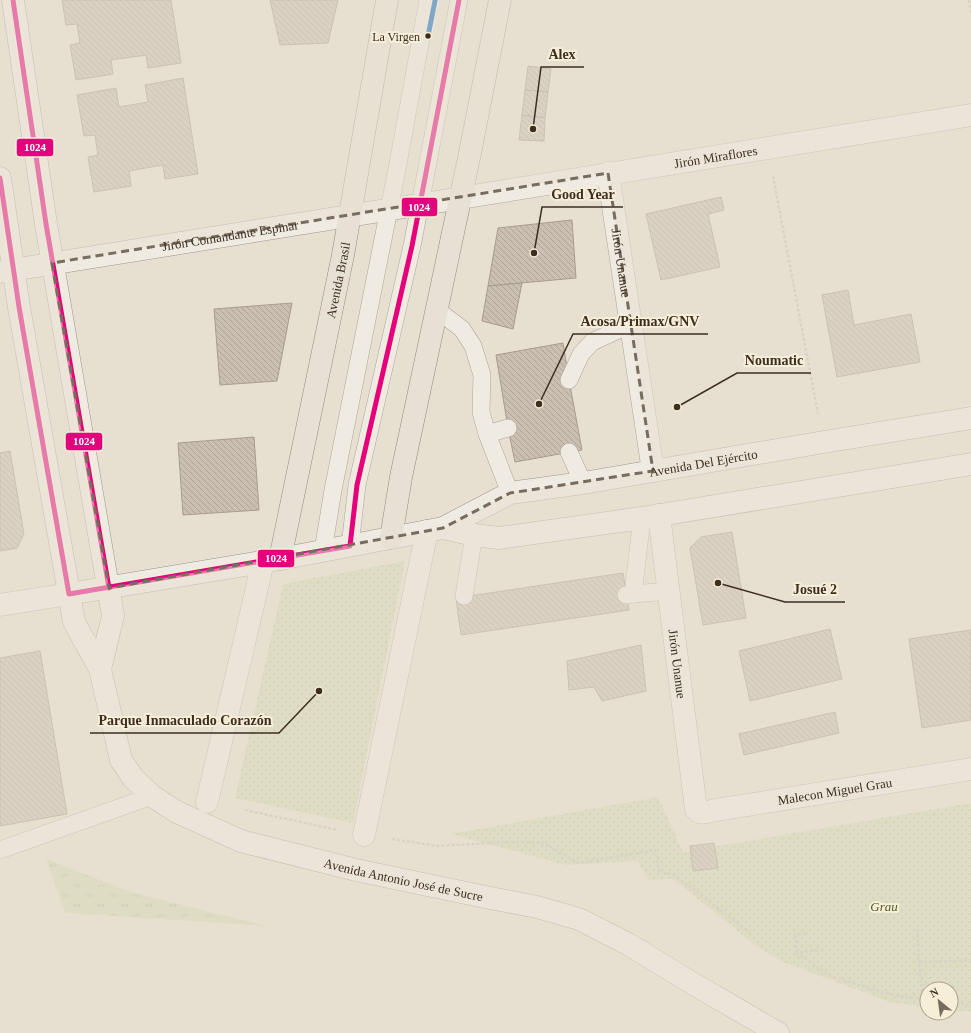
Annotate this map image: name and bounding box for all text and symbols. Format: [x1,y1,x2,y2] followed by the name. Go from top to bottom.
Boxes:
[372,30,420,44] place label: La Virgen
[423,31,433,41] marker: La Virgen
[541,41,584,67] callout: Alex
[548,47,576,62] text: Alex
[16,138,54,157] line badge: 1024
[24,141,47,153] text: 1024
[673,143,759,171] street label: Jirón Miraflores
[542,181,623,207] callout: Good Year
[551,187,615,202] text: Good Year
[401,197,438,217] line badge: 1024
[408,201,431,213] text: 1024
[161,217,300,254] street label: Jirón Comandante Espinar
[608,227,634,299] street label: Jirón Unanue
[323,240,353,319] street label: Avenida Brasil
[573,308,708,334] callout: Acosa/Primax/GNV
[581,314,699,329] text: Acosa/Primax/GNV
[737,347,811,373] callout: Noumatic
[745,353,803,368] text: Noumatic
[65,432,103,451] line badge: 1024
[73,435,96,447] text: 1024
[648,446,759,480] street label: Avenida Del Ejército
[257,549,295,568] line badge: 1024
[265,552,288,564] text: 1024
[785,576,845,602] callout: Josué 2
[793,582,837,597] text: Josué 2
[665,628,689,700] street label: Jirón Unanue
[90,707,279,733] callout: Parque Inmaculado Corazón
[98,713,272,728] text: Parque Inmaculado Corazón
[776,775,894,808] street label: Malecon Miguel Grau
[322,855,484,904] street label: Avenida Antonio José de Sucre
[870,899,898,914] park label: Grau
[919,981,959,1021] north arrow
[928,985,941,999] text: N

